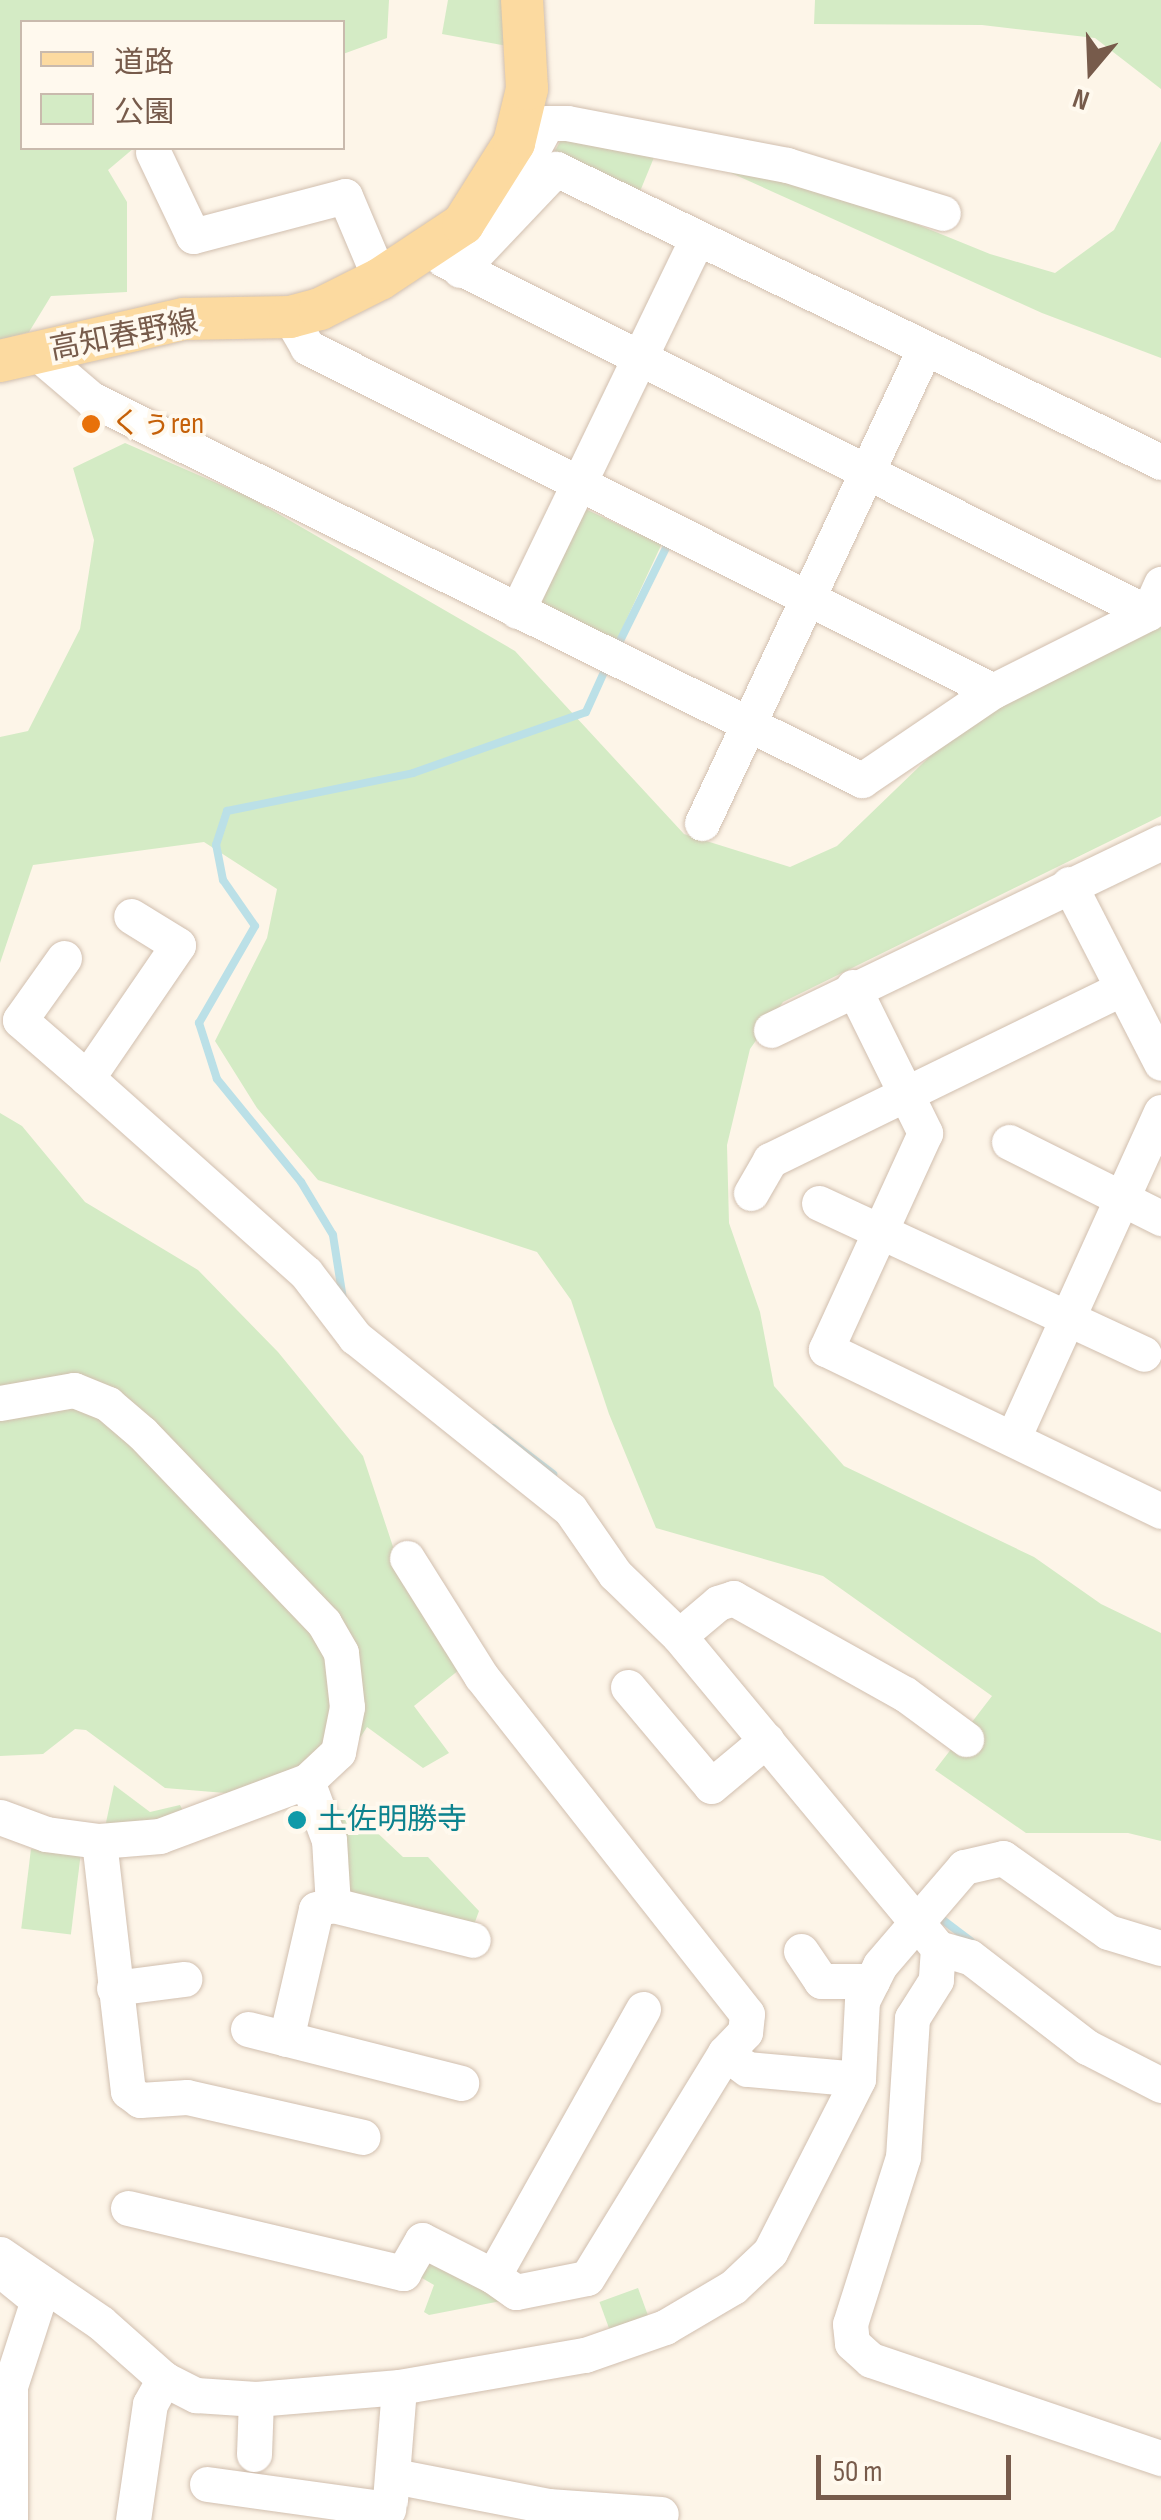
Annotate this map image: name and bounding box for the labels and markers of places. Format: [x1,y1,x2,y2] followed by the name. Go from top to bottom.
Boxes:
[111,406,204,442] place label: くぅren
[80,413,102,435] marker: くぅren
[317,1802,467,1838] place label: 土佐明勝寺
[286,1809,308,1831] marker: 土佐明勝寺

